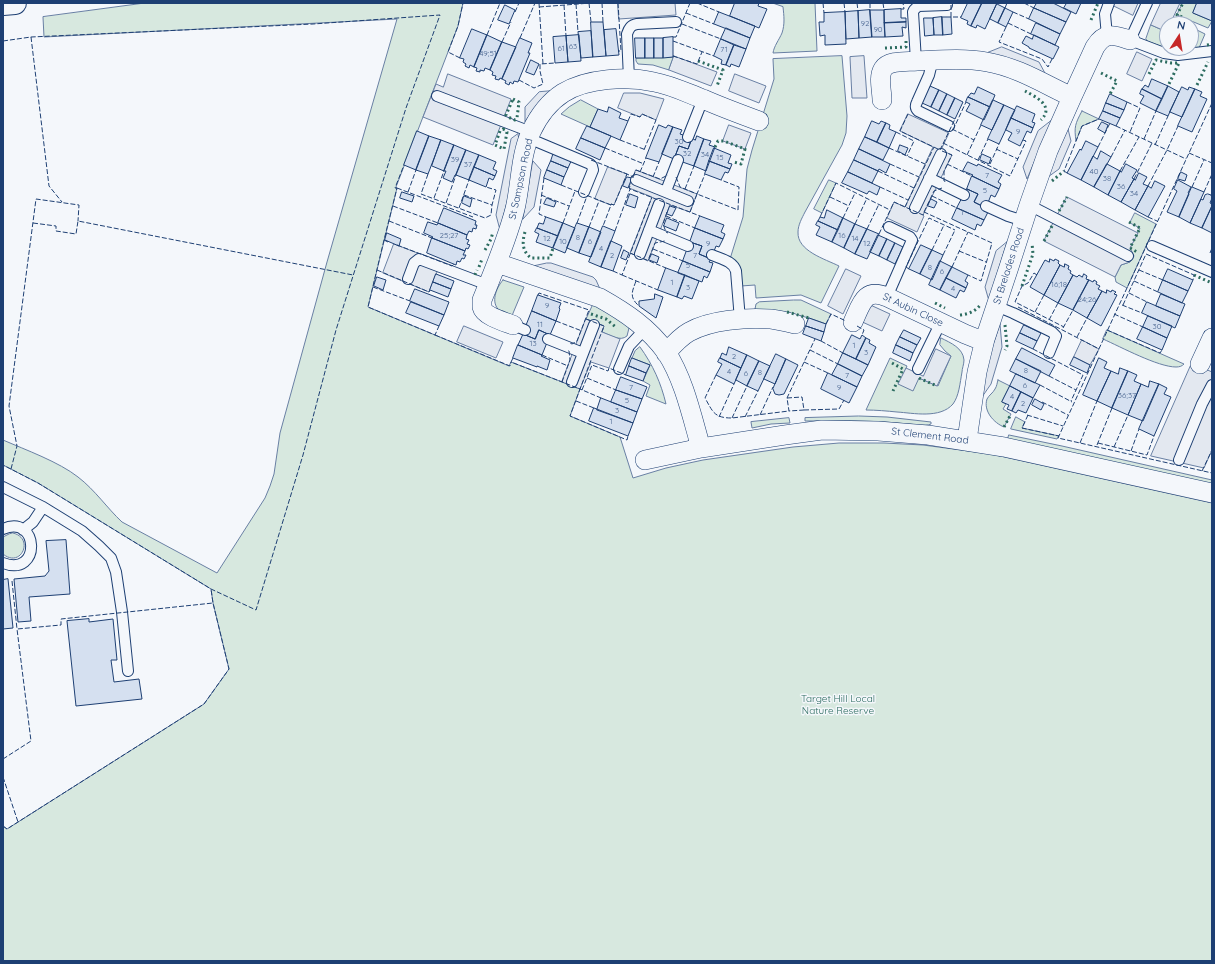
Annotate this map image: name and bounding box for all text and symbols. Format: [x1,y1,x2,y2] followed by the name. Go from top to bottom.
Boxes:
[1159,16,1199,56] north arrow
[1176,18,1187,33] text: N
[861,19,869,29] house number: 92
[873,25,883,35] house number: 90
[569,42,577,52] house number: 63
[557,44,565,54] house number: 61
[720,45,728,55] house number: 71
[479,49,497,59] house number: 49;51
[1016,127,1020,137] house number: 9
[507,137,535,221] street label: St Sampson Road
[675,137,683,147] house number: 30
[683,149,691,159] house number: 32
[701,150,709,160] house number: 34
[716,153,724,163] house number: 15
[451,155,459,165] house number: 39
[464,160,472,170] house number: 37
[1090,167,1098,177] house number: 40
[985,171,989,181] house number: 7
[1103,174,1111,184] house number: 38
[1117,182,1125,192] house number: 36
[983,186,987,196] house number: 5
[1130,189,1138,199] house number: 34
[961,208,963,218] house number: 1
[991,226,1027,306] street label: St Brelades Road
[440,231,458,241] house number: 25;27
[838,231,846,241] house number: 16
[576,233,580,243] house number: 8
[543,234,551,244] house number: 12
[851,234,859,244] house number: 14
[559,237,567,247] house number: 10
[588,237,592,247] house number: 6
[706,239,710,249] house number: 9
[863,239,871,249] house number: 12
[599,244,603,254] house number: 4
[610,251,614,261] house number: 2
[693,251,697,261] house number: 7
[686,261,690,271] house number: 5
[928,263,932,273] house number: 8
[940,267,944,277] house number: 6
[671,278,673,288] house number: 1
[1051,280,1067,290] house number: 16;18
[686,283,690,293] house number: 3
[951,284,955,294] house number: 4
[881,291,945,329] street label: St Aubin Close
[1078,295,1096,305] house number: 24;26
[545,301,549,311] house number: 9
[537,320,543,330] house number: 11
[1153,322,1161,332] house number: 30
[529,339,537,349] house number: 13
[853,341,855,351] house number: 1
[864,348,868,358] house number: 3
[732,352,736,362] house number: 2
[1024,366,1028,376] house number: 8
[727,367,731,377] house number: 4
[758,368,762,378] house number: 8
[744,369,748,379] house number: 6
[845,371,849,381] house number: 7
[1023,381,1027,391] house number: 6
[629,383,633,393] house number: 7
[837,383,841,393] house number: 9
[1118,391,1136,401] house number: 36;37
[1010,392,1014,402] house number: 4
[625,396,629,406] house number: 5
[1021,399,1025,409] house number: 2
[615,406,619,416] house number: 3
[610,417,612,427] house number: 1
[891,425,969,447] street label: St Clement Road
[801,693,875,716] park label: Target Hill Local Nature Reserve

